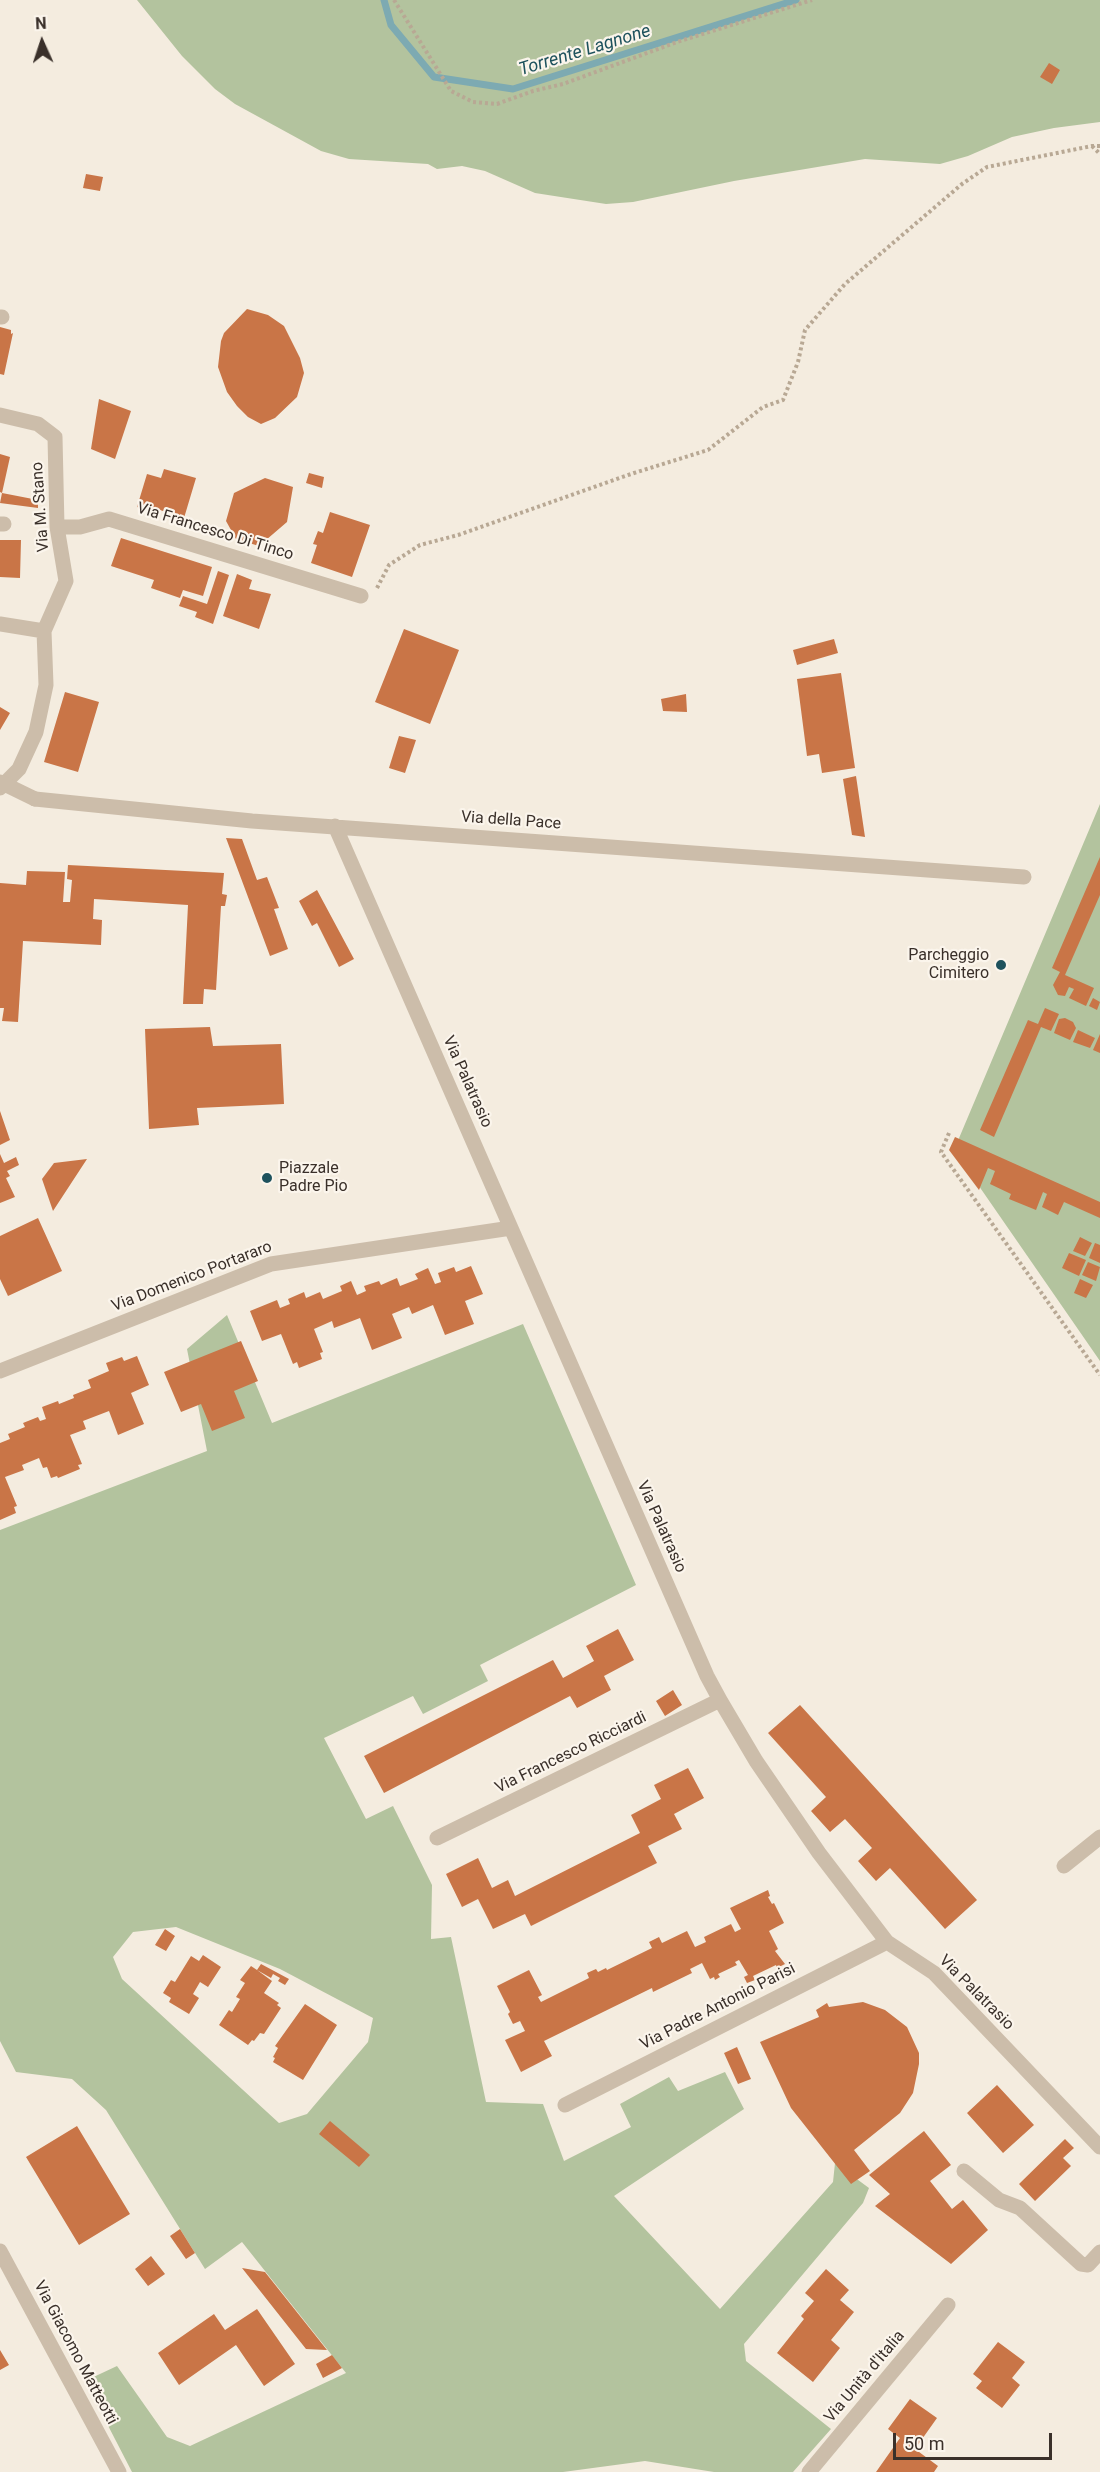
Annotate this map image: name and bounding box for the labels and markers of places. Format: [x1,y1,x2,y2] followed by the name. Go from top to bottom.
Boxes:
[908,946,989,984] place label: Parcheggio Cimitero
[994,958,1008,972] marker: Parcheggio Cimitero
[279,1159,348,1197] place label: Piazzale Padre Pio
[260,1171,274,1185] marker: Piazzale Padre Pio

